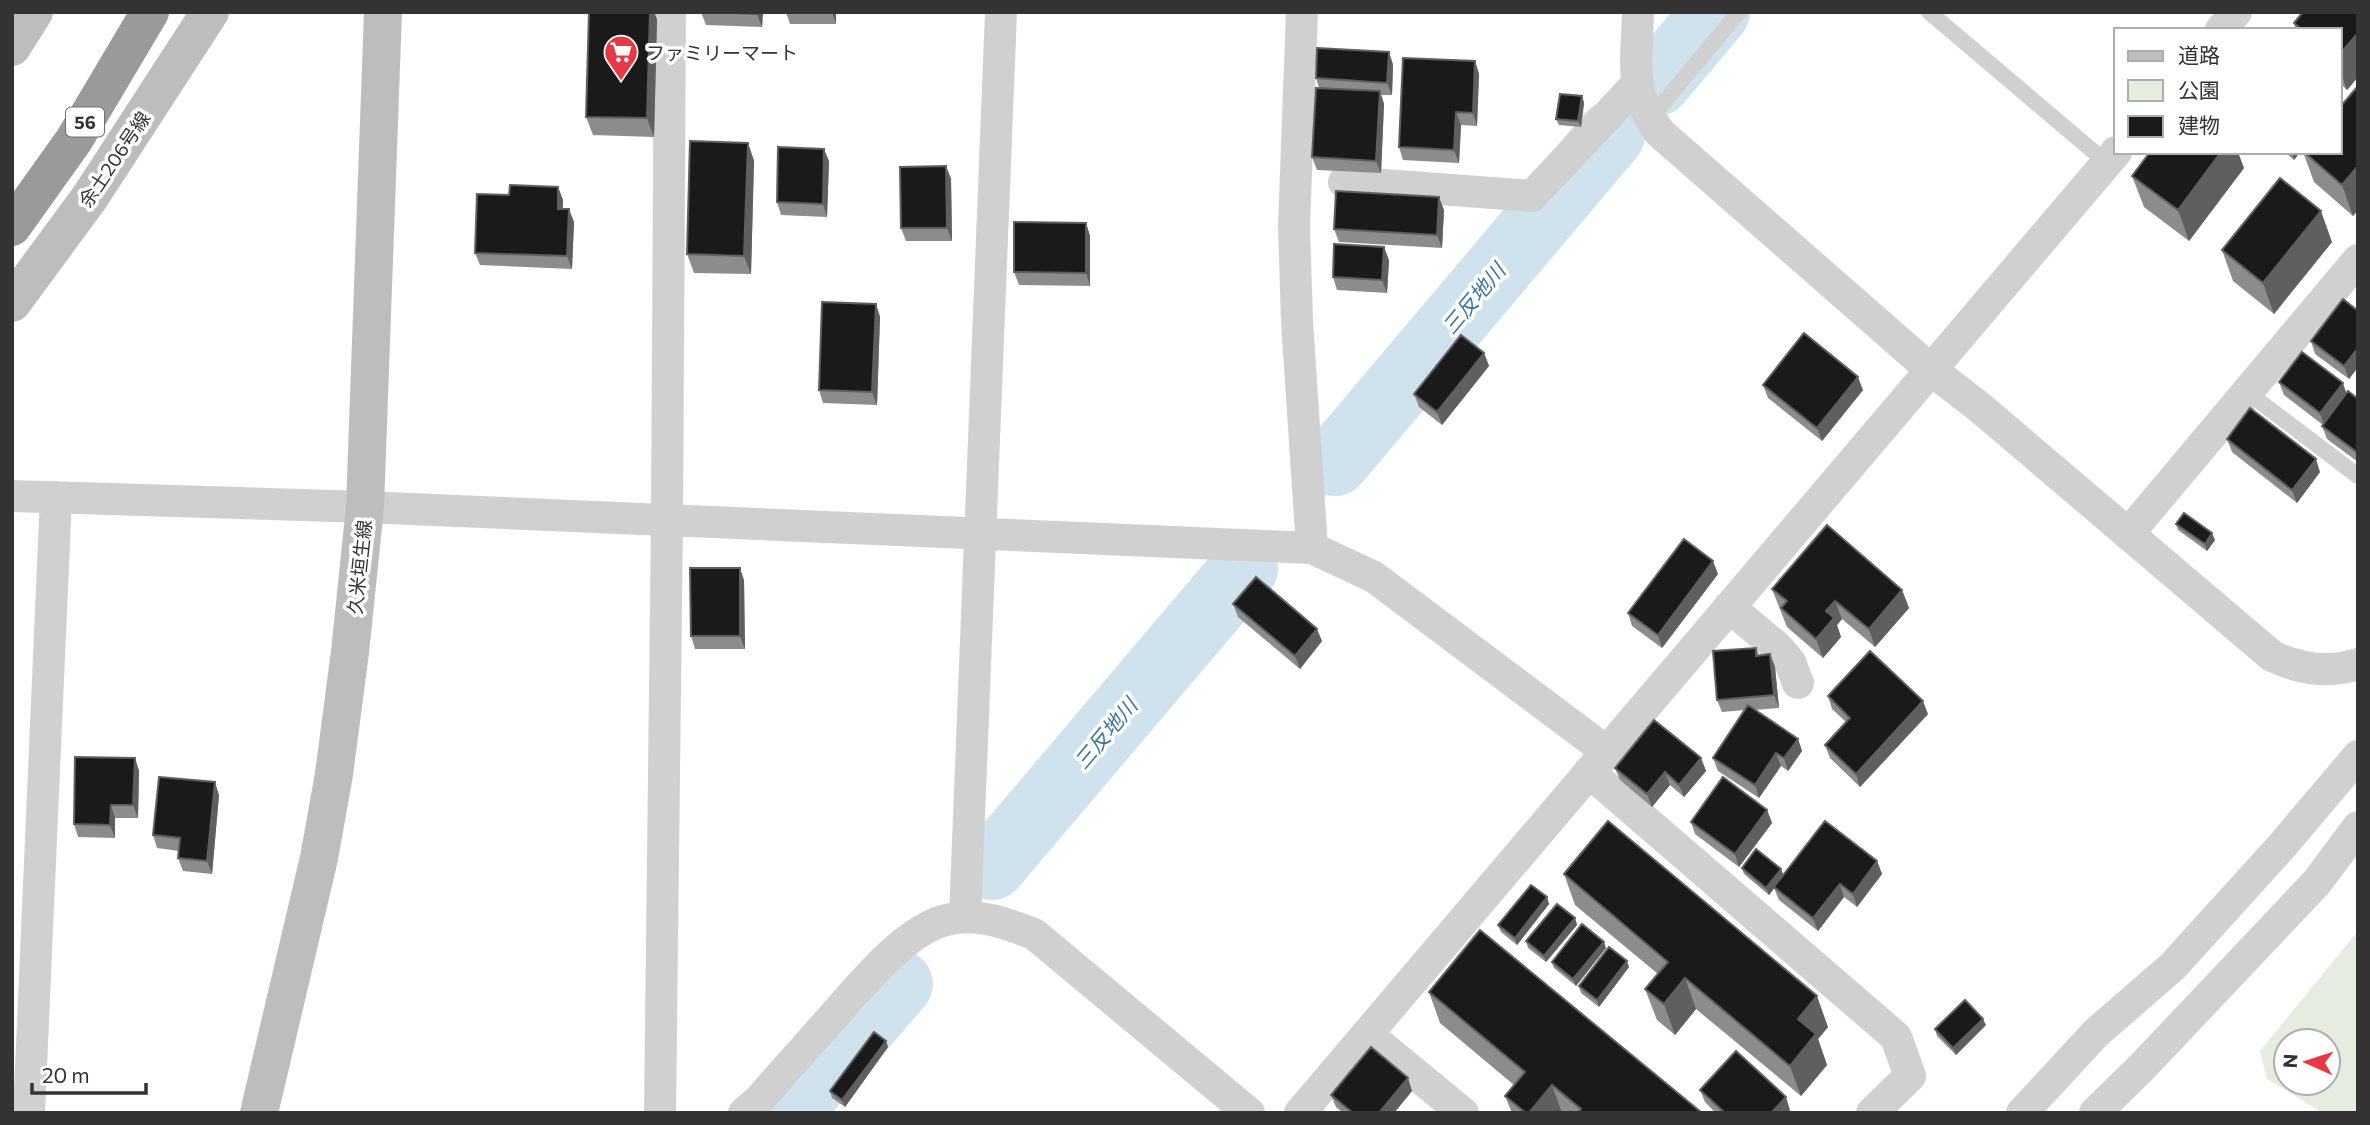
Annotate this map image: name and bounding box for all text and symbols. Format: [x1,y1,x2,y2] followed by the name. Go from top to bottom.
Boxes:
[2114,28,2342,154] legend
[602,33,640,82] supermarket icon: ファミリーマート
[646,41,798,64] place label: ファミリーマート
[2178,42,2220,67] text: 道路
[2178,77,2220,102] text: 公園
[66,107,104,136] road number: 56
[74,107,154,211] street label: 余土206号線
[2178,112,2220,137] text: 建物
[1436,256,1511,338] water label: 三反地川
[343,519,375,615] street label: 久米垣生線
[1068,691,1143,773] water label: 三反地川
[2272,1027,2342,1097] north arrow
[32,1052,145,1096] scale bar
[2278,1053,2301,1069] text: N
[42,1062,90,1087] text: 20 m

